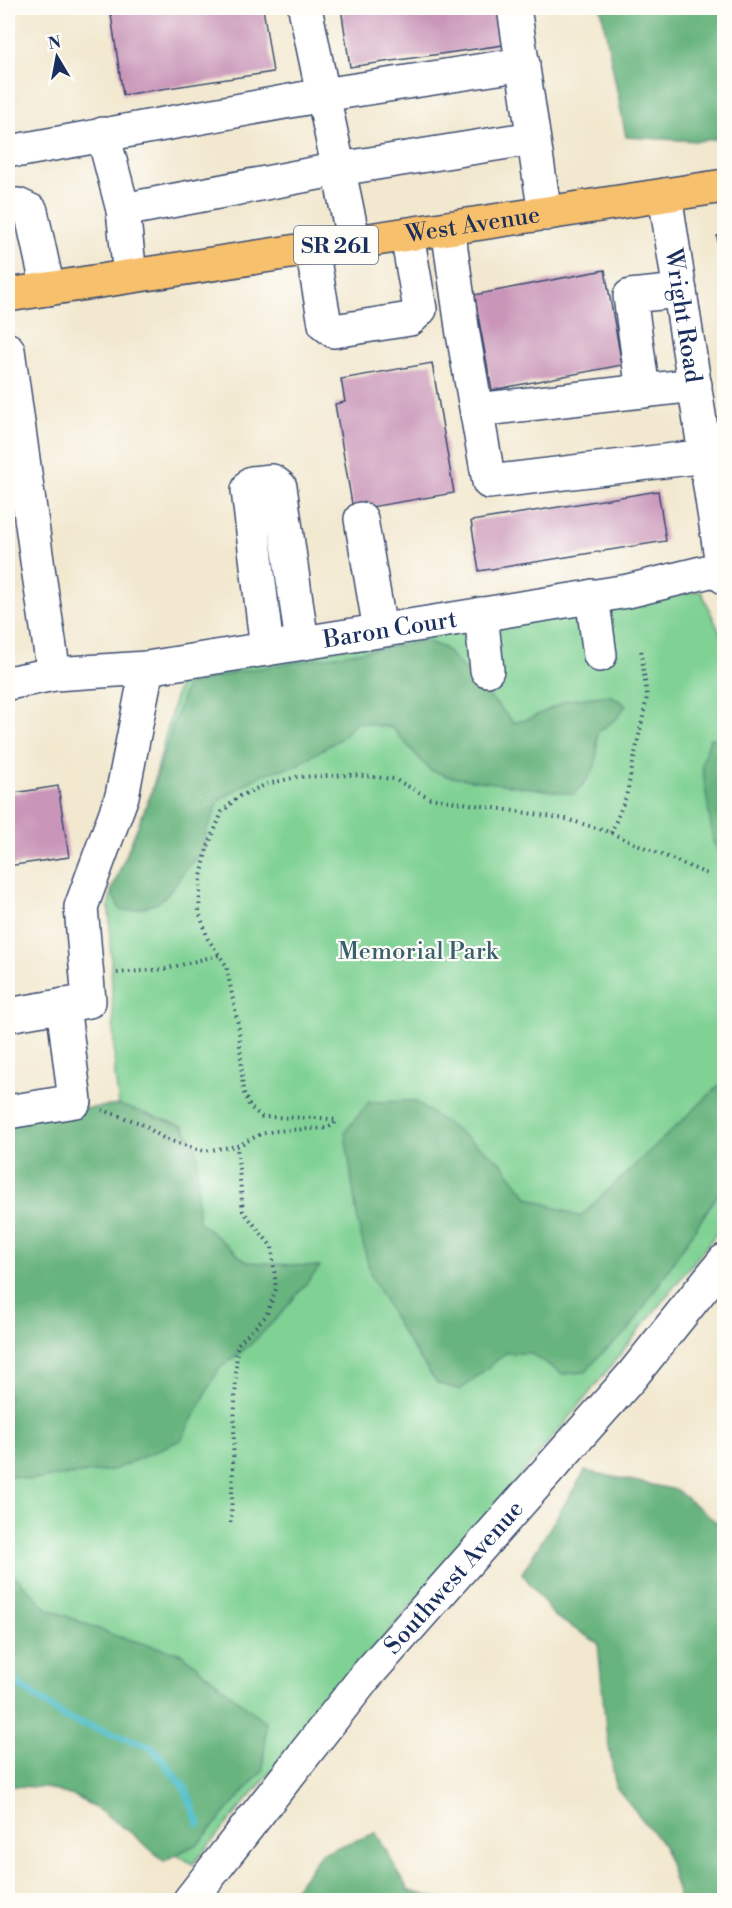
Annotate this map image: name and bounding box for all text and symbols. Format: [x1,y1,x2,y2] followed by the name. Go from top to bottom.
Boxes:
[27,27,87,87] north arrow
[47,32,63,54] text: N
[402,200,542,250] street label: West Avenue
[294,226,378,264] road number: SR 261
[657,245,708,385] street label: Wright Road
[320,605,460,656] street label: Baron Court
[338,937,500,967] park label: Memorial Park
[378,1495,531,1661] street label: Southwest Avenue

